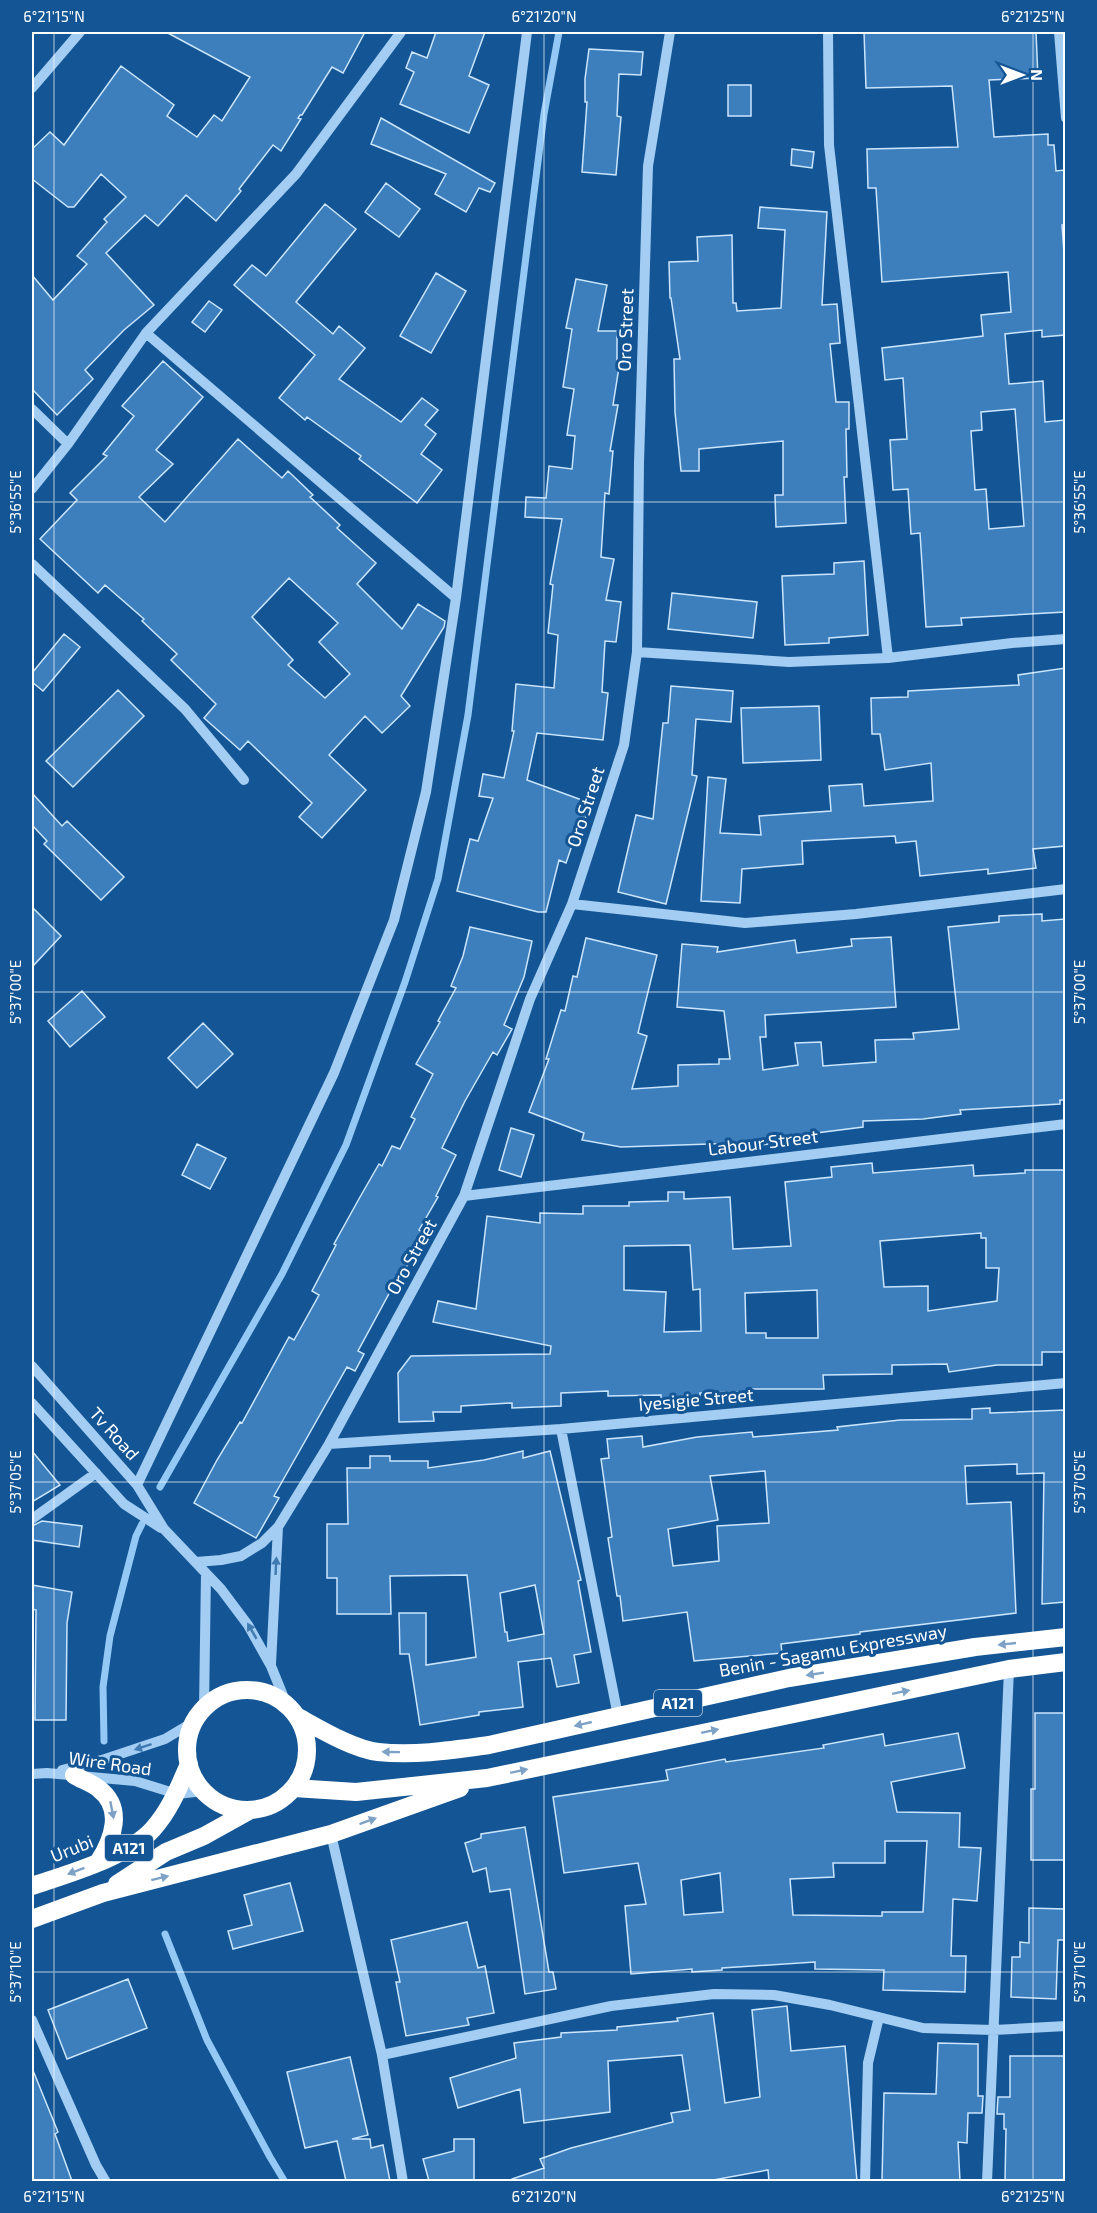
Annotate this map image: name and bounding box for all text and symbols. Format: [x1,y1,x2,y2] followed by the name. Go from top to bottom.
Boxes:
[23,7,85,25] text: 6°21'15"N
[512,7,576,25] text: 6°21'20"N
[1001,7,1065,25] text: 6°21'25"N
[992,45,1052,105] north arrow
[1028,69,1047,81] text: N
[613,288,637,372] street label: Oro Street
[6,470,24,534] text: 5°36'55"E
[1070,470,1088,534] text: 5°36'55"E
[562,764,608,850] street label: Oro Street
[6,960,24,1024] text: 5°37'00"E
[1070,960,1088,1024] text: 5°37'00"E
[707,1124,819,1160] street label: Labour Street
[381,1215,441,1298] street label: Oro Street
[637,1383,755,1415] street label: Iyesigie Street
[85,1402,144,1464] street label: Tv Road
[6,1450,24,1514] text: 5°37'05"E
[1070,1450,1088,1514] text: 5°37'05"E
[272,1556,281,1575] one-way arrow
[717,1619,949,1681] street label: Benin - Sagamu Expressway
[247,1622,257,1639] one-way arrow
[998,1639,1017,1648] one-way arrow
[805,1669,824,1678] one-way arrow
[892,1686,910,1696] one-way arrow
[654,1690,702,1716] road number: A121
[574,1720,592,1730] one-way arrow
[701,1726,720,1735] one-way arrow
[134,1742,152,1752] one-way arrow
[67,1746,153,1780] street label: Wire Road
[381,1747,400,1757] one-way arrow
[510,1766,529,1775] one-way arrow
[108,1801,117,1820] one-way arrow
[359,1815,377,1825] one-way arrow
[47,1830,96,1867] street label: Urubi
[105,1835,153,1861] road number: A121
[67,1866,85,1876] one-way arrow
[151,1873,169,1882] one-way arrow
[6,1941,24,2003] text: 5°37'10"E
[1070,1941,1088,2003] text: 5°37'10"E
[23,2187,85,2205] text: 6°21'15"N
[512,2187,576,2205] text: 6°21'20"N
[1001,2187,1065,2205] text: 6°21'25"N

